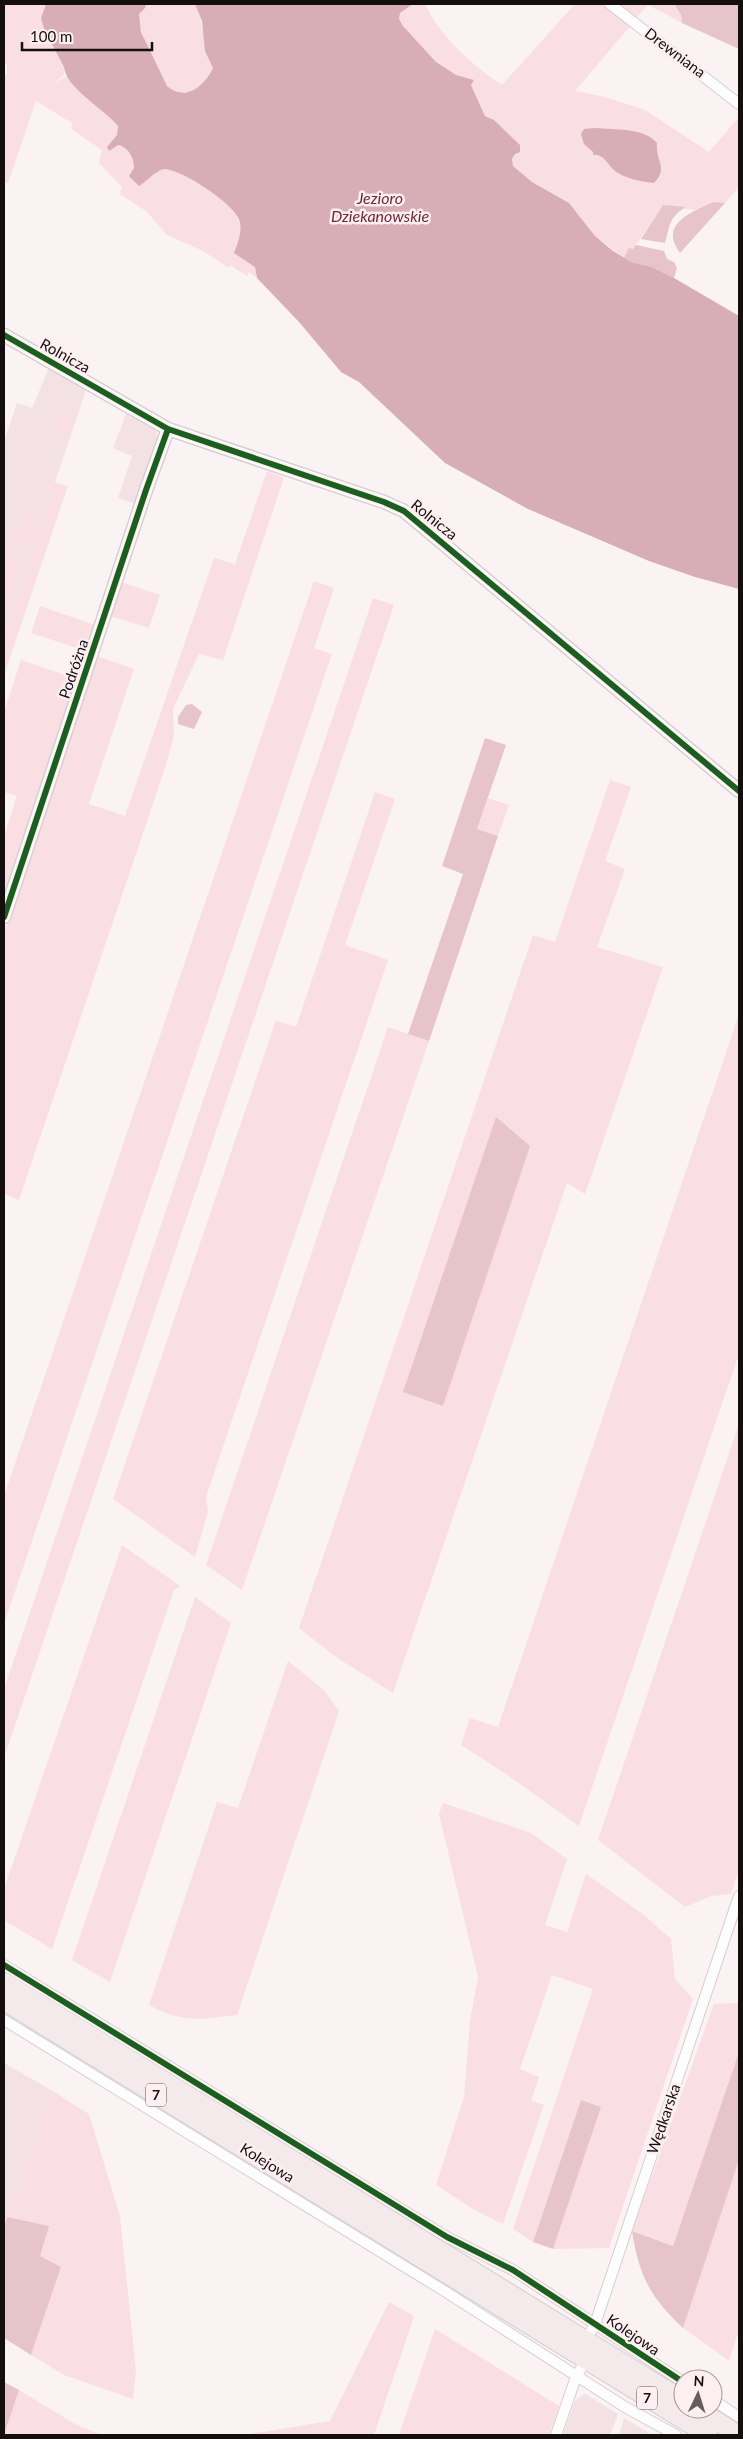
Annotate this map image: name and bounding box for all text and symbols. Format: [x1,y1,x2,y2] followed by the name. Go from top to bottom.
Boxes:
[22,20,152,52] scale bar
[642,24,709,81] street label: Drewniana
[30,27,72,45] text: 100 m
[331,188,429,225] water label: Jezioro Dziekanowskie
[37,334,94,376] street label: Rolnicza
[408,495,461,543] street label: Rolnicza
[55,637,92,701] street label: Podróżna
[643,2081,683,2156] street label: Wędkarska
[146,2084,166,2106] road number: 7
[237,2138,298,2186] street label: Kolejowa
[603,2310,664,2359] street label: Kolejowa
[673,2369,723,2419] north arrow
[693,2372,705,2389] text: N
[637,2386,657,2410] road number: 7

